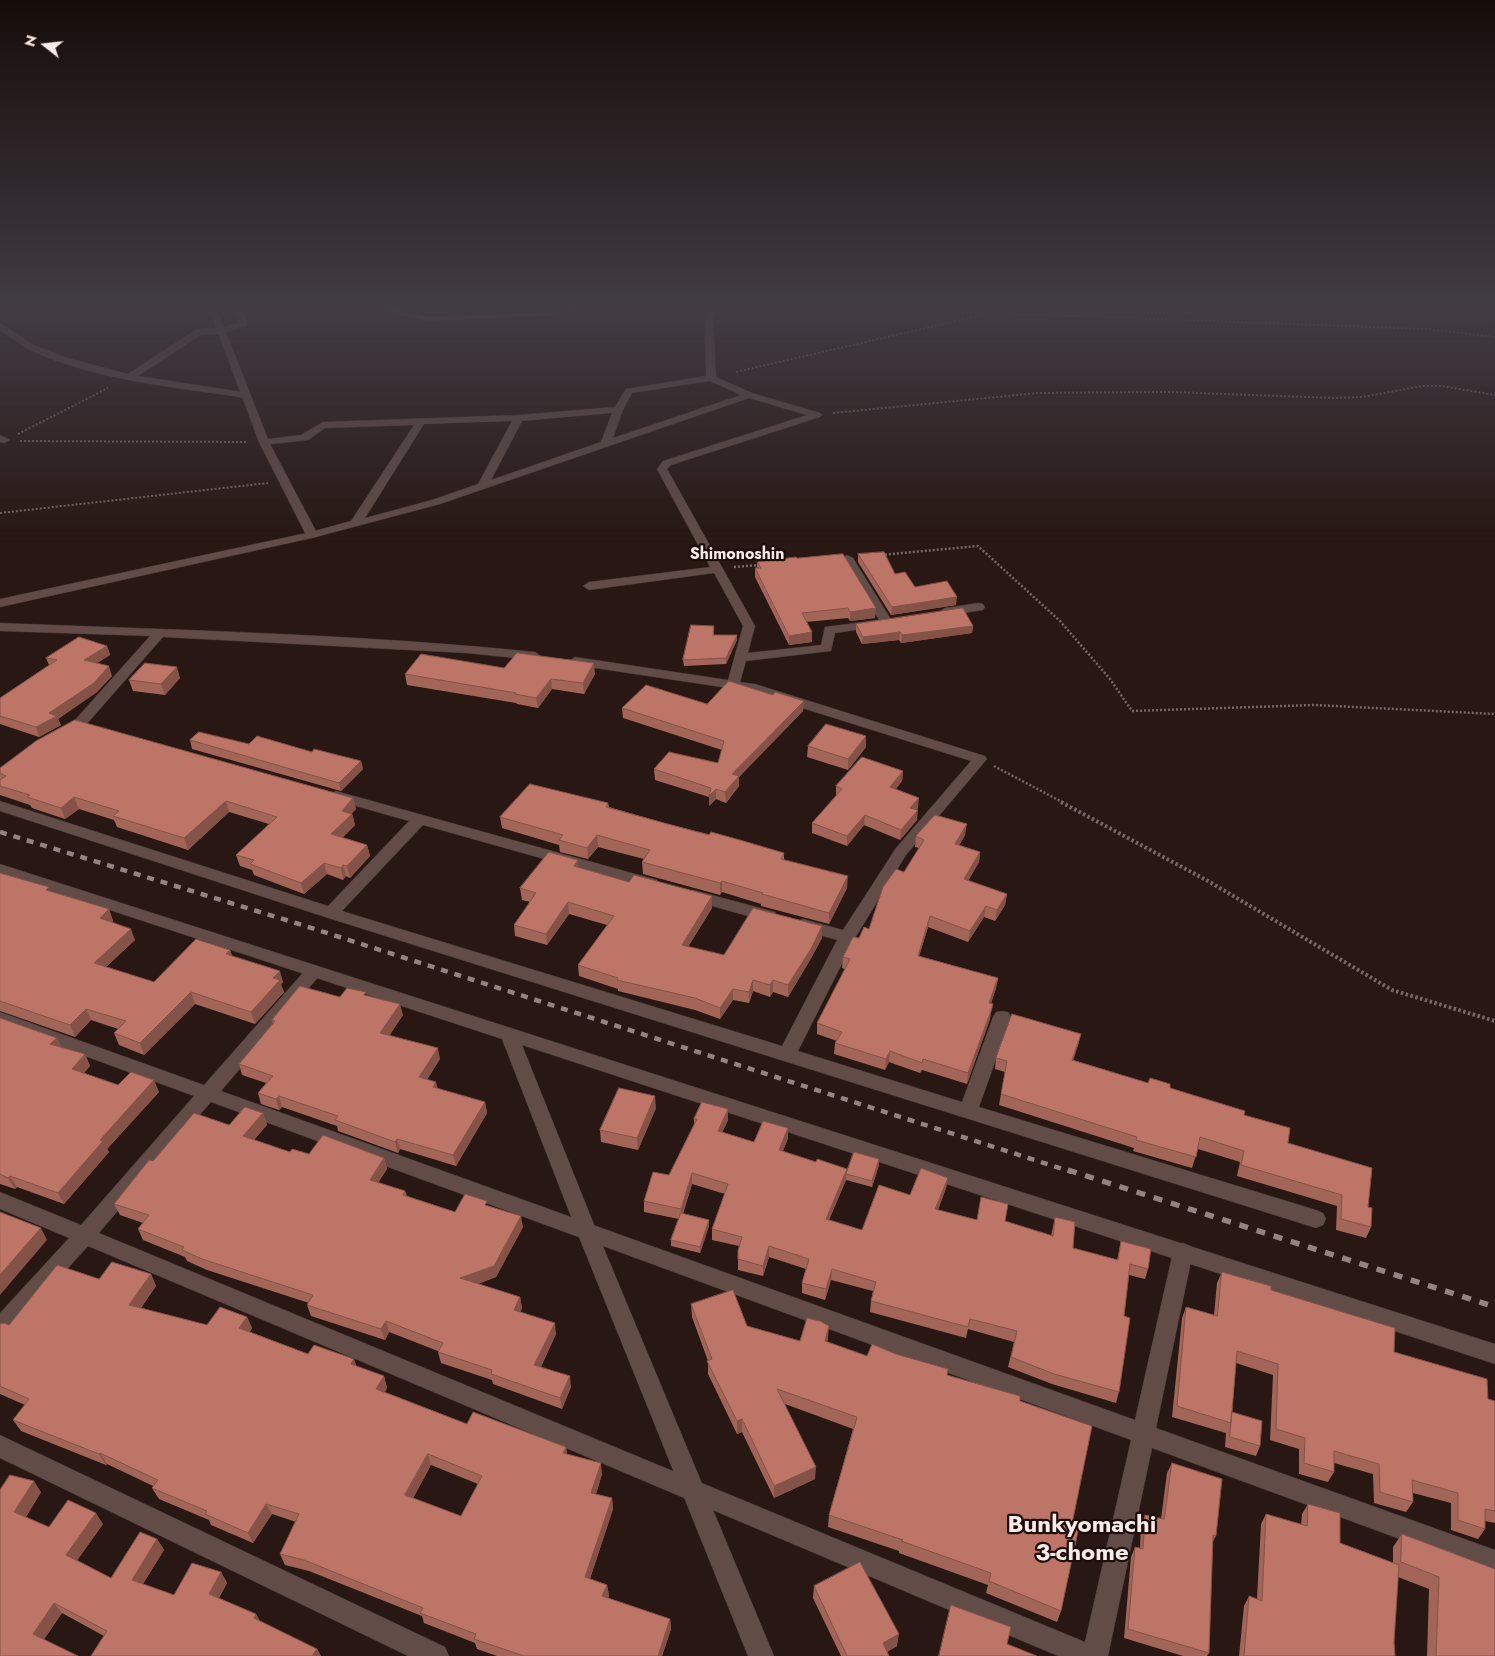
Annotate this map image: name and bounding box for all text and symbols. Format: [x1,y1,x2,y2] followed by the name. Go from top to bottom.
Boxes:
[20,20,70,70] north arrow
[19,33,42,49] text: N
[690,545,784,565] district label: Shimonoshin
[1008,1512,1156,1568] district label: Bunkyomachi 3-chome

